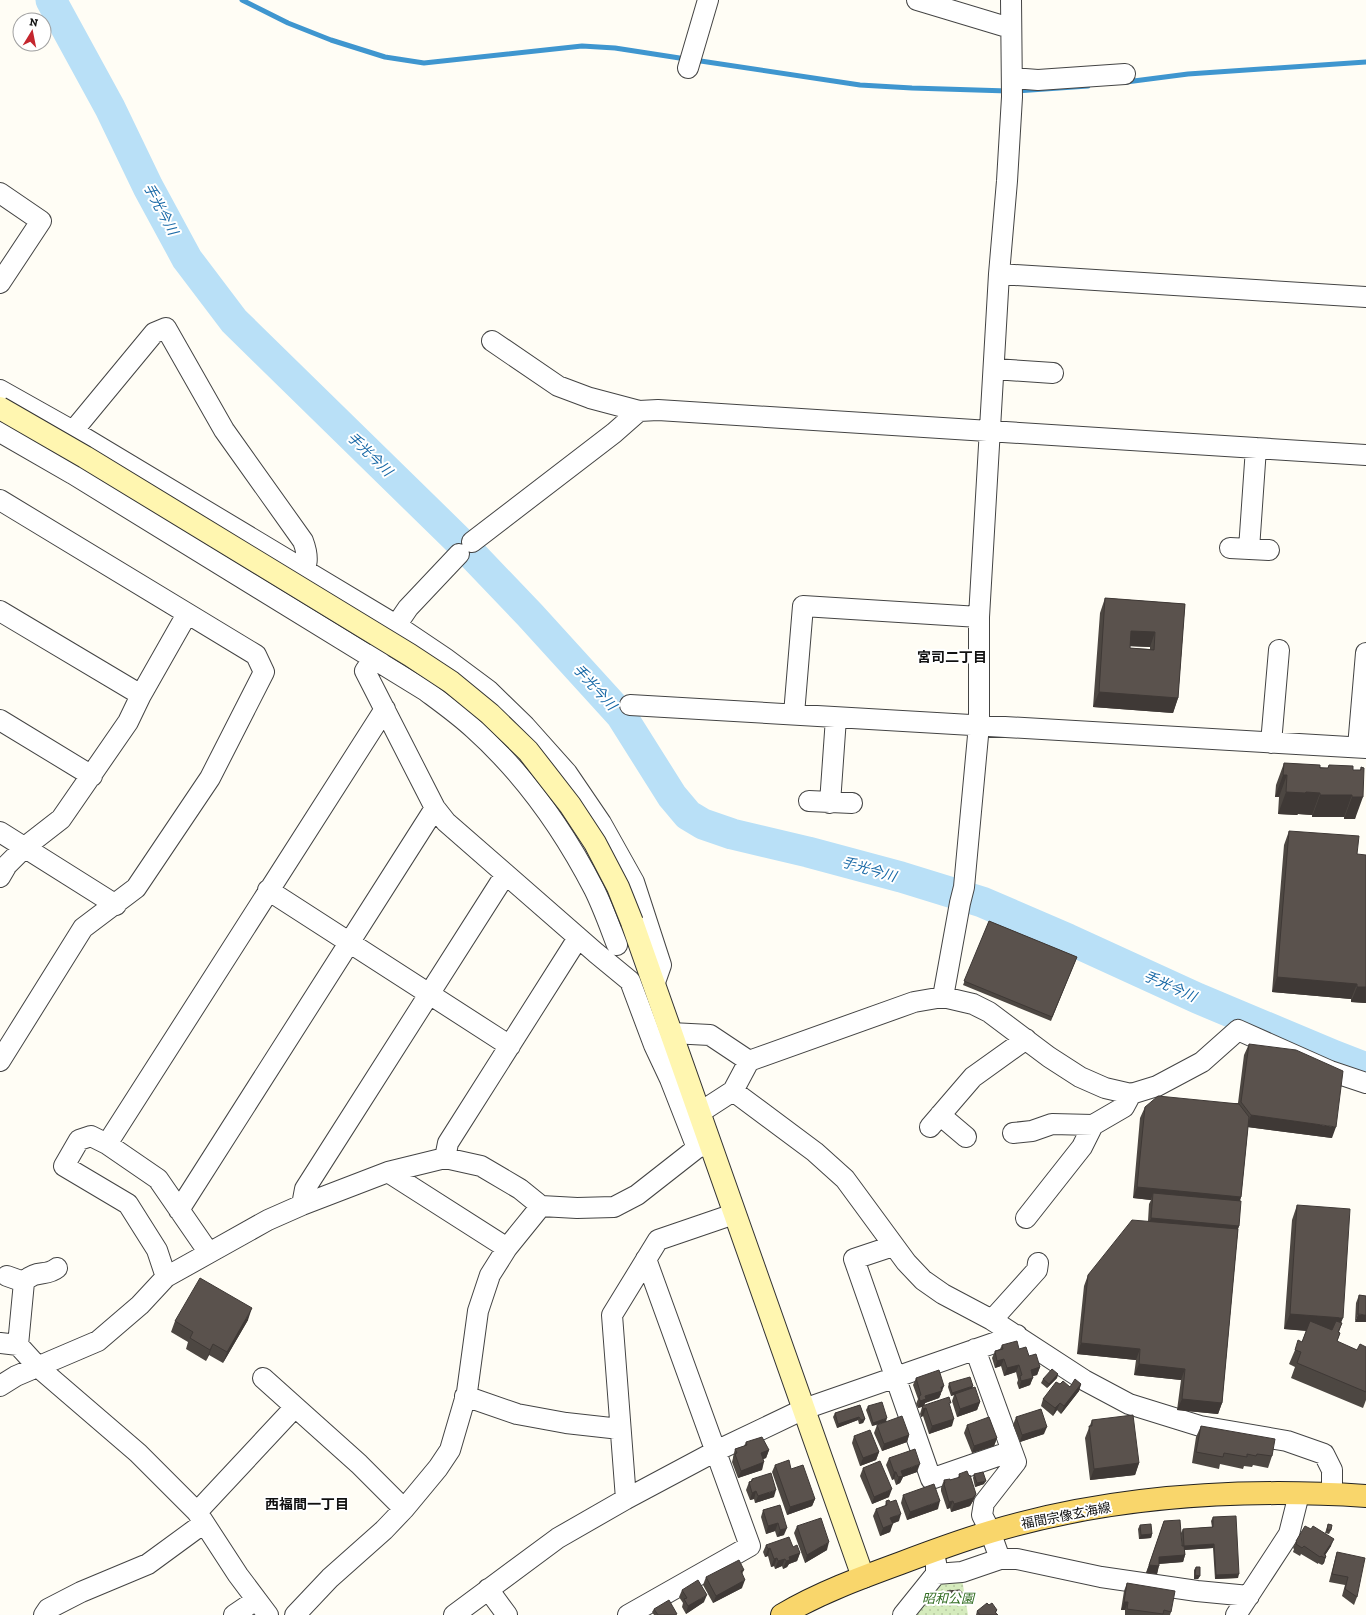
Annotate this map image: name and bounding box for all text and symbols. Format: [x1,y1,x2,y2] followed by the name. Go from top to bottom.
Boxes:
[12,12,52,52] north arrow
[28,16,40,30] text: N
[140,181,182,240] water label: 手光今川
[344,429,397,481] water label: 手光今川
[917,649,987,666] district label: 宮司二丁目
[570,661,621,715] water label: 手光今川
[840,854,900,886] water label: 手光今川
[1141,967,1201,1006] water label: 手光今川
[265,1496,349,1513] district label: 西福間一丁目
[1020,1499,1112,1532] street label: 福間宗像玄海線
[922,1591,976,1606] park label: 昭和公園

